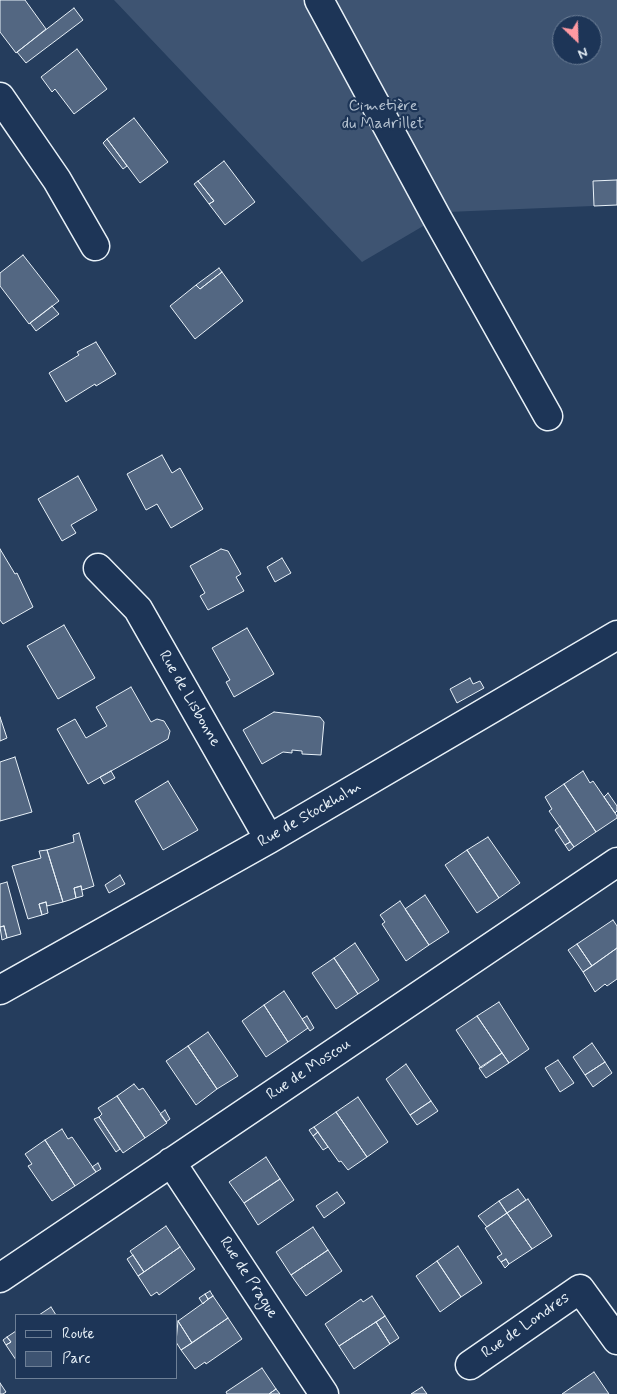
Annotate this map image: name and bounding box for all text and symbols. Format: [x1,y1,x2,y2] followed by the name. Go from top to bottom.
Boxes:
[552,15,602,65] north arrow
[575,43,591,63] text: N
[342,97,424,135] park label: Cimetière du Madrillet
[154,647,224,751] street label: Rue de Lisbonne
[255,778,365,852] street label: Rue de Stockholm
[263,1035,355,1105] street label: Rue de Moscou
[215,1234,281,1322] street label: Rue de Prague
[478,1289,574,1363] street label: Rue de Londres
[15,1314,178,1379] legend
[62,1324,95,1344] text: Route
[62,1349,90,1369] text: Parc

